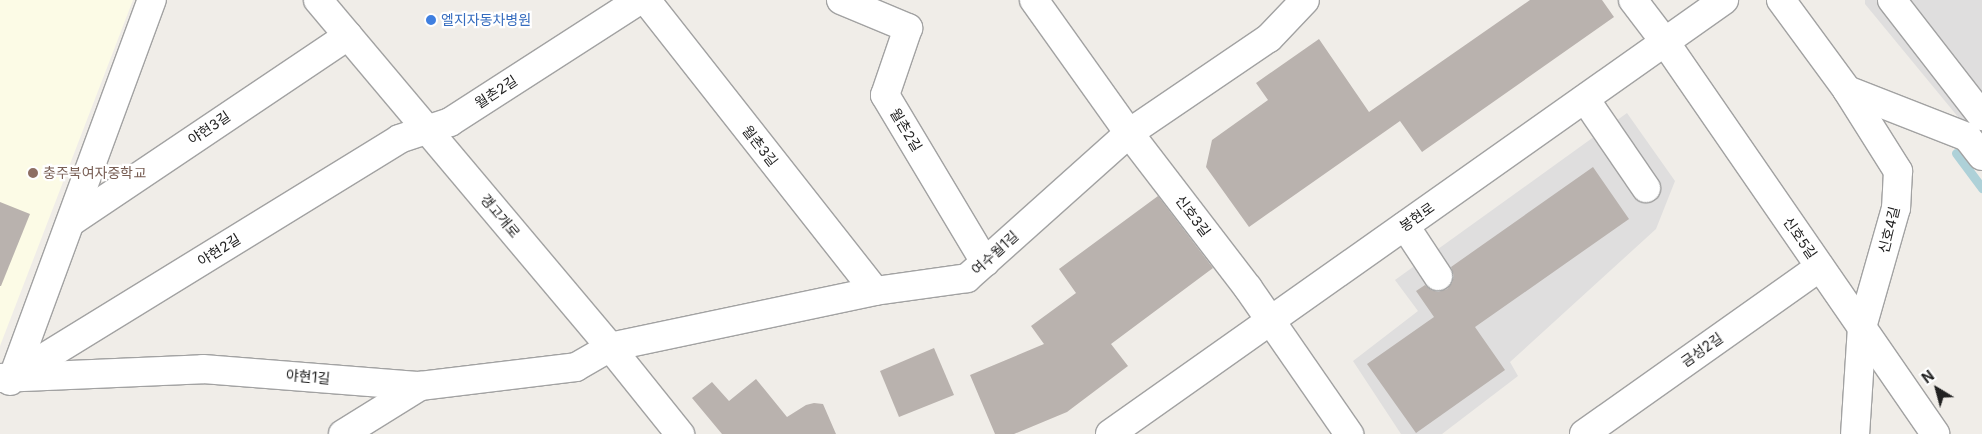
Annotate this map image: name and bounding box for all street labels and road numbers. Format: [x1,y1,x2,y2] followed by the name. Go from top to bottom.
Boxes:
[472,72,520,112] street label: 월촌2길
[887,105,925,155] street label: 월촌2길
[185,108,233,148] street label: 야현3길
[739,122,781,170] street label: 월촌3길
[477,191,523,241] street label: 갱고개로
[1172,192,1214,240] street label: 신호3길
[1396,199,1438,235] street label: 봉현로
[1875,205,1903,255] street label: 신호4길
[1780,214,1820,262] street label: 신호5길
[968,228,1022,278] street label: 여수월1길
[195,230,243,270] street label: 야현2길
[1678,330,1726,370] street label: 금성2길
[285,367,331,387] street label: 야현1길

